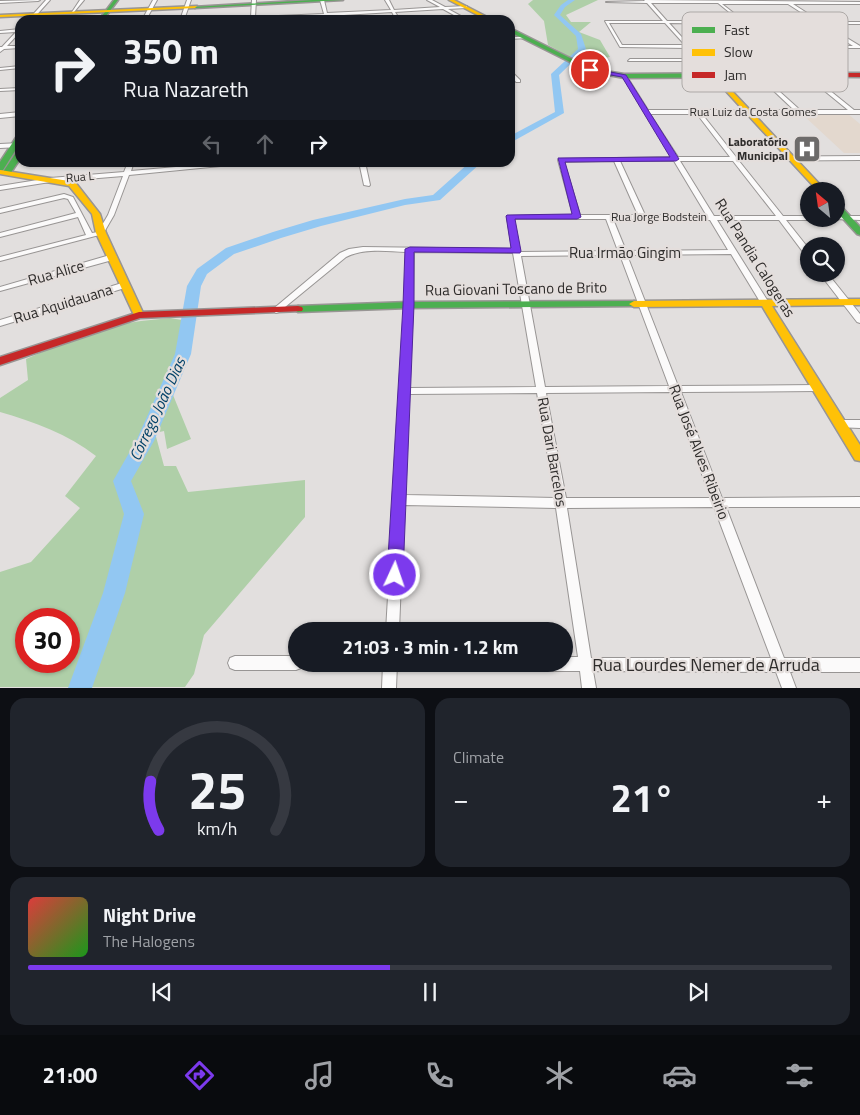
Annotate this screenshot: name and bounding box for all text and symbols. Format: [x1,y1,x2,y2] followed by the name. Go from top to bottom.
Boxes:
[682,12,848,92] legend
[724,19,749,40] text: Fast
[123,24,219,78] text: 350 m
[40,35,105,100] icon: right
[724,41,753,62] text: Slow
[569,49,611,91] pin
[576,56,604,84] icon: arrive
[724,64,747,85] text: Jam
[123,72,249,106] text: Rua Nazareth
[690,102,817,121] street label: Rua Luiz da Costa Gomes
[198,130,226,158] icon: left
[251,130,279,158] icon: ahead
[304,130,332,158] icon: right
[728,132,788,165] place label: Laboratório Municipal
[792,134,822,164] hospital icon: Laboratório Municipal
[65,166,95,187] street label: Rua L
[800,182,845,228] north arrow
[800,182,845,282] map controls
[710,194,801,322] street label: Rua Pandia Calogeras
[611,207,707,226] street label: Rua Jorge Bodstein
[800,237,845,282] button: search
[569,241,681,264] street label: Rua Irmão Gingim
[25,254,87,292] street label: Rua Alice
[425,275,607,302] street label: Rua Giovani Toscano de Brito
[10,277,116,329] street label: Rua Aquidauana
[123,352,192,465] water label: Córrego João Dias
[663,381,736,523] street label: Rua José Alves Ribeirio
[532,395,573,509] street label: Rua Dari Barcelos
[368,548,420,600] position arrow
[15,608,80,673] speed limit sign: 30
[342,632,519,661] text: 21:03 · 3 min · 1.2 km
[592,651,820,678] street label: Rua Lourdes Nemer de Arruda
[453,745,504,769] text: Climate
[188,750,247,829] text: 25
[611,769,674,827] text: 21°
[453,777,469,820] text: −
[816,777,832,820] text: +
[197,815,238,842] text: km/h
[103,900,196,929] text: Night Drive
[103,929,195,953] text: The Halogens
[148,978,176,1006] icon: previous
[416,978,444,1006] icon: pause
[684,978,712,1006] icon: next
[43,1058,97,1092] text: 21:00
[182,1058,217,1093] icon: directions
[302,1058,337,1093] icon: music
[422,1058,457,1093] icon: phone
[542,1058,577,1093] icon: climate
[662,1058,697,1093] icon: car
[782,1058,817,1093] icon: filters

